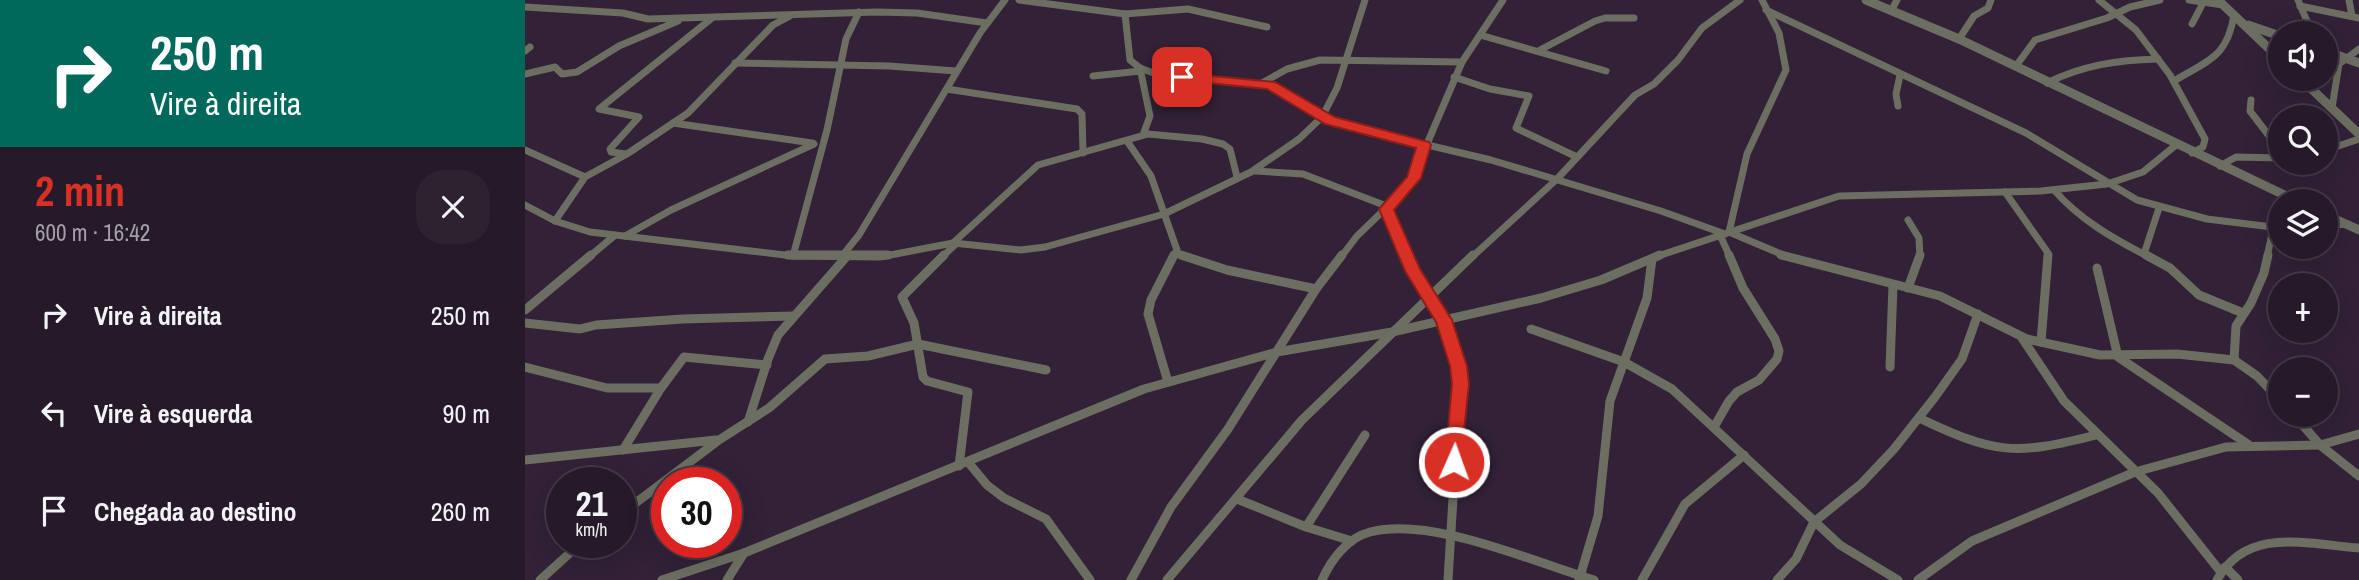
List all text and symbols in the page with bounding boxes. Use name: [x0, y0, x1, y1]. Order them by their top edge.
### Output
text: 250 m: [150, 19, 264, 85]
map controls: [2268, 21, 2338, 427]
button: sound: [2268, 21, 2338, 91]
icon: right: [35, 28, 126, 119]
pin: [1152, 47, 1212, 107]
icon: arrive: [1163, 58, 1201, 96]
text: Vire à direita: [150, 82, 301, 125]
button: search: [2268, 105, 2338, 175]
text: 2 min: [35, 163, 125, 219]
button: close: [416, 170, 490, 244]
button: layers: [2268, 189, 2338, 259]
text: 600 m · 16:42: [35, 217, 150, 248]
button: +: [2268, 273, 2338, 343]
icon: right: [35, 296, 73, 334]
text: Vire à direita: [94, 298, 222, 333]
text: 250 m: [431, 298, 490, 333]
button: −: [2268, 357, 2338, 427]
icon: left: [35, 394, 73, 432]
text: Vire à esquerda: [94, 396, 252, 431]
text: 90 m: [443, 396, 490, 431]
position arrow: [1417, 425, 1491, 499]
speed limit sign: 30: [651, 467, 742, 558]
text: 21: [576, 480, 607, 527]
icon: arrive: [35, 492, 73, 530]
text: Chegada ao destino: [94, 494, 297, 529]
text: 260 m: [431, 494, 490, 529]
text: km/h: [576, 517, 608, 542]

